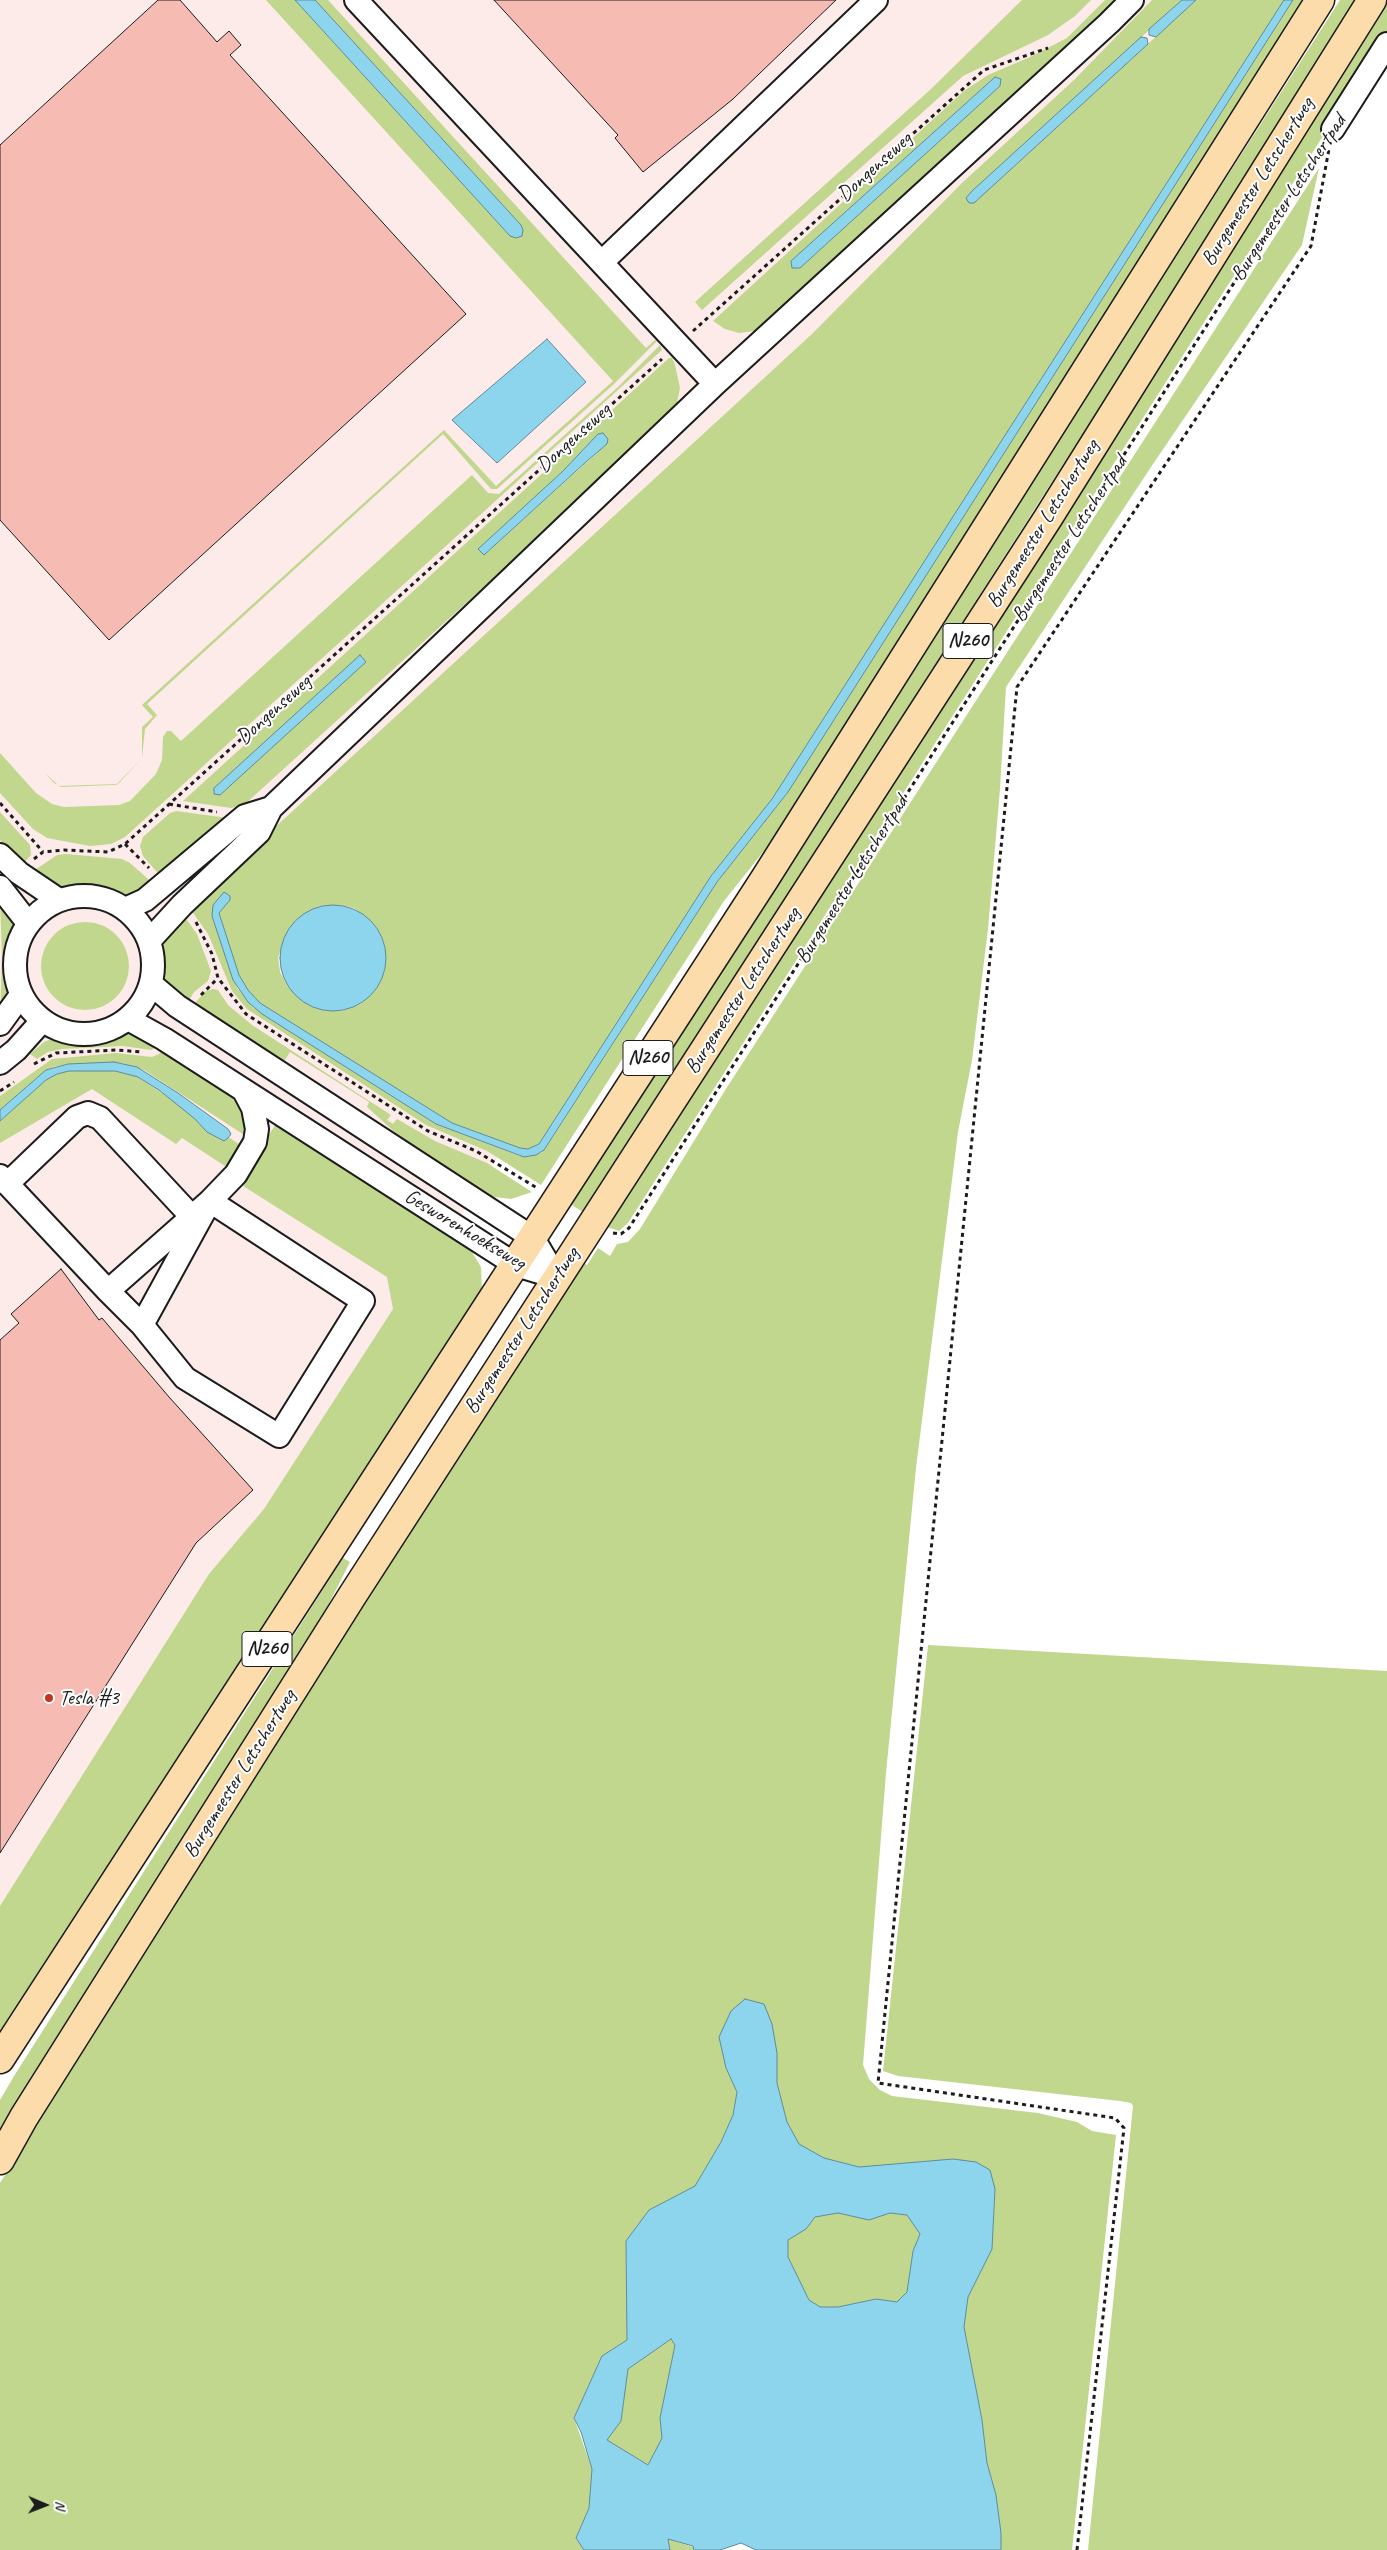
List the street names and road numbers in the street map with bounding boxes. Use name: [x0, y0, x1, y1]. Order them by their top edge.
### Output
street label: Burgemeester Letschertweg: [1196, 93, 1320, 271]
street label: Burgemeester Letschertpad: [1226, 110, 1352, 286]
street label: Dongenseweg: [832, 127, 918, 207]
street label: Dongenseweg: [531, 398, 617, 478]
street label: Burgemeester Letschertweg: [981, 435, 1105, 613]
street label: Burgemeester Letschertpad: [1007, 451, 1133, 627]
road number: N260: [943, 624, 993, 658]
street label: Dongenseweg: [231, 670, 317, 750]
street label: Burgemeester Letschertpad: [790, 791, 914, 969]
street label: Burgemeester Letschertweg: [680, 903, 806, 1079]
road number: N260: [623, 1040, 673, 1076]
street label: Gesworenhoekseweg: [400, 1184, 530, 1276]
street label: Burgemeester Letschertweg: [459, 1243, 585, 1419]
road number: N260: [242, 1632, 292, 1666]
street label: Burgemeester Letschertweg: [178, 1685, 302, 1863]

